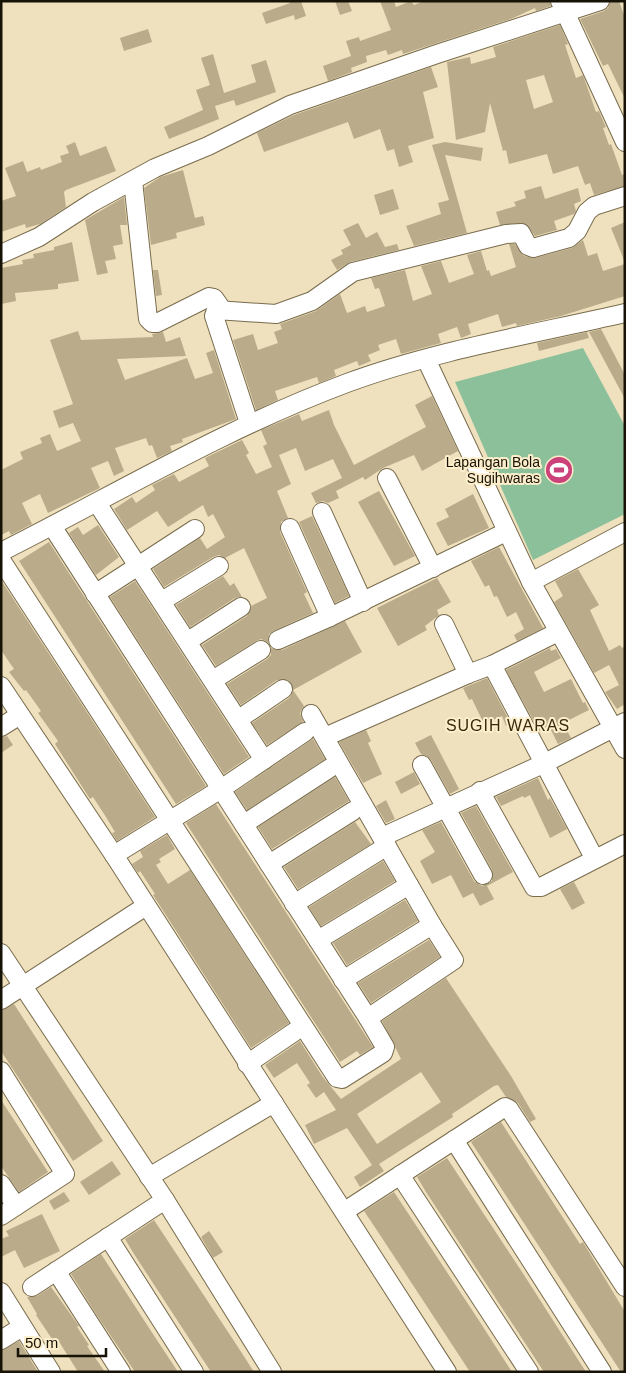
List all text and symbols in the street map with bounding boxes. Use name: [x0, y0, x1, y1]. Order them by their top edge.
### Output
place label: Lapangan Bola Sugihwaras: [446, 454, 540, 486]
sports icon: Lapangan Bola Sugihwaras: [544, 455, 574, 485]
district label: SUGIH WARAS: [446, 717, 570, 734]
scale bar: [18, 1326, 105, 1358]
text: 50 m: [25, 1334, 58, 1351]

